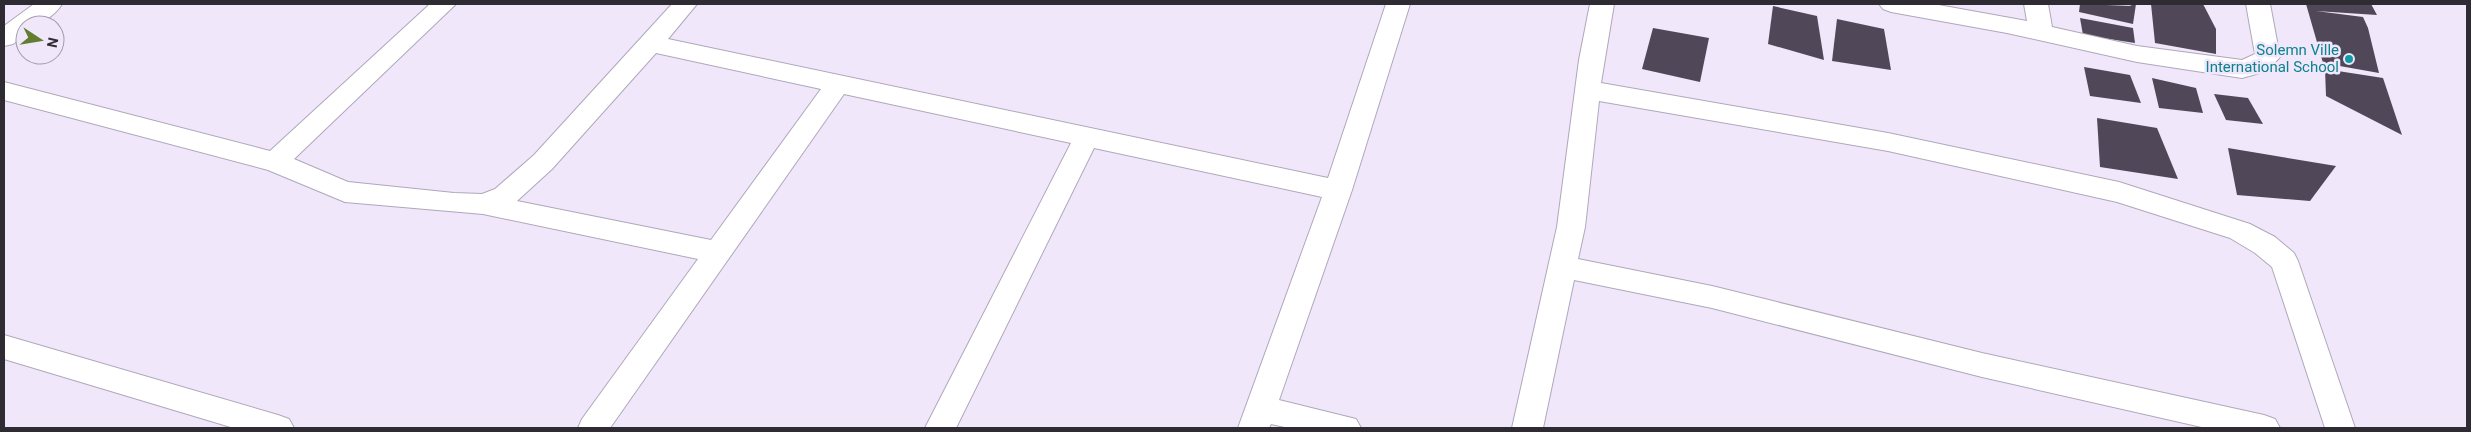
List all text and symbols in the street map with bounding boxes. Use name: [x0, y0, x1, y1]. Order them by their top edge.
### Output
north arrow: [15, 15, 65, 65]
text: N: [44, 36, 62, 49]
place label: Solemn Ville International School: [2206, 41, 2339, 76]
marker: Solemn Ville International School: [2343, 53, 2355, 65]

